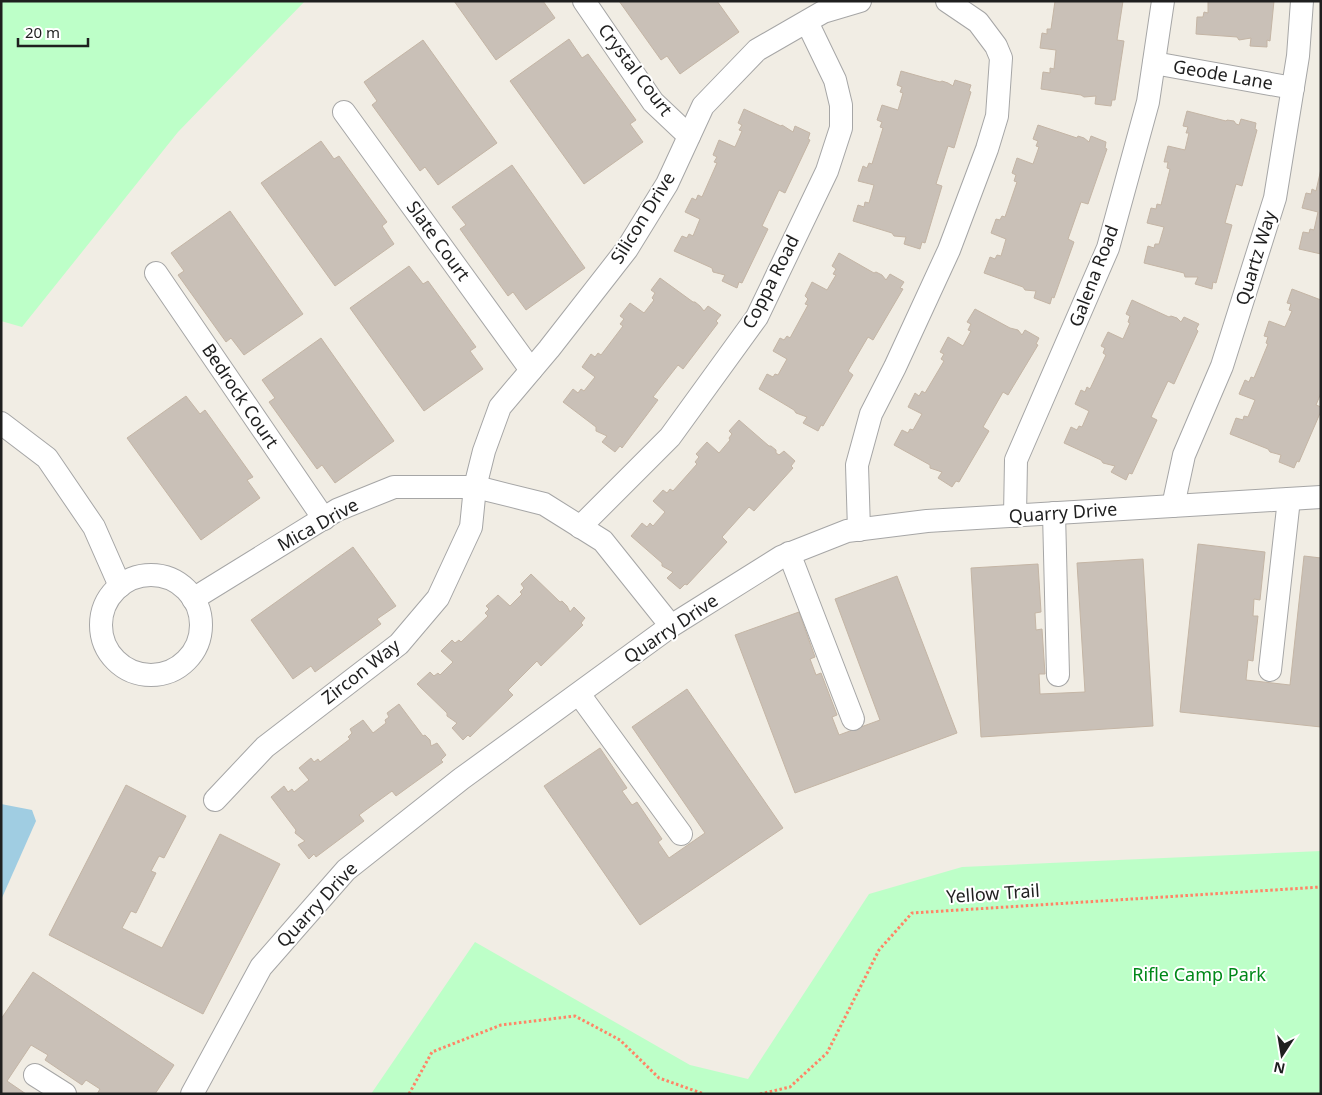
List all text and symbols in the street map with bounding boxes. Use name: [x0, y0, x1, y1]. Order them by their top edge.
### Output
scale bar: [18, 15, 88, 47]
street label: Crystal Court: [593, 18, 679, 121]
text: 20 m: [25, 22, 60, 42]
street label: Geode Lane: [1171, 53, 1275, 95]
street label: Silicon Drive: [605, 167, 680, 268]
street label: Slate Court: [402, 196, 476, 286]
street label: Quartz Way: [1229, 207, 1281, 308]
street label: Galena Road: [1063, 221, 1123, 330]
street label: Coppa Road: [736, 230, 804, 333]
street label: Bedrock Court: [197, 339, 285, 453]
street label: Mica Drive: [273, 492, 362, 556]
street label: Quarry Drive: [1008, 496, 1118, 528]
street label: Quarry Drive: [619, 588, 722, 668]
street label: Zircon Way: [316, 633, 405, 709]
street label: Quarry Drive: [270, 856, 362, 952]
street label: Yellow Trail: [945, 878, 1040, 908]
park label: Rifle Camp Park: [1132, 962, 1266, 986]
north arrow: [1257, 1030, 1307, 1080]
text: N: [1272, 1058, 1287, 1079]

